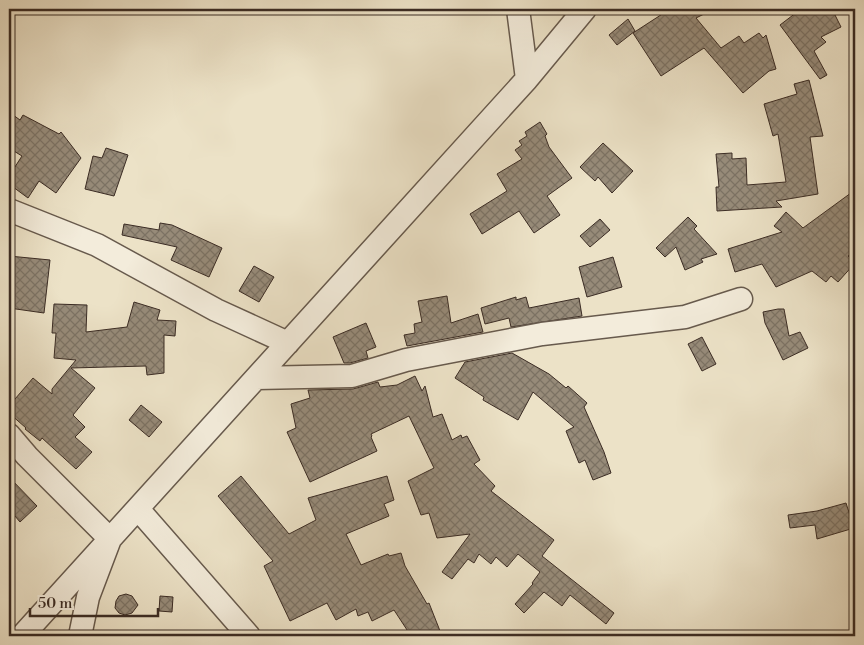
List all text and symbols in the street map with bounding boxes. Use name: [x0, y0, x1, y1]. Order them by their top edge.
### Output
scale bar: [30, 585, 158, 617]
text: 50 m: [38, 594, 72, 613]

